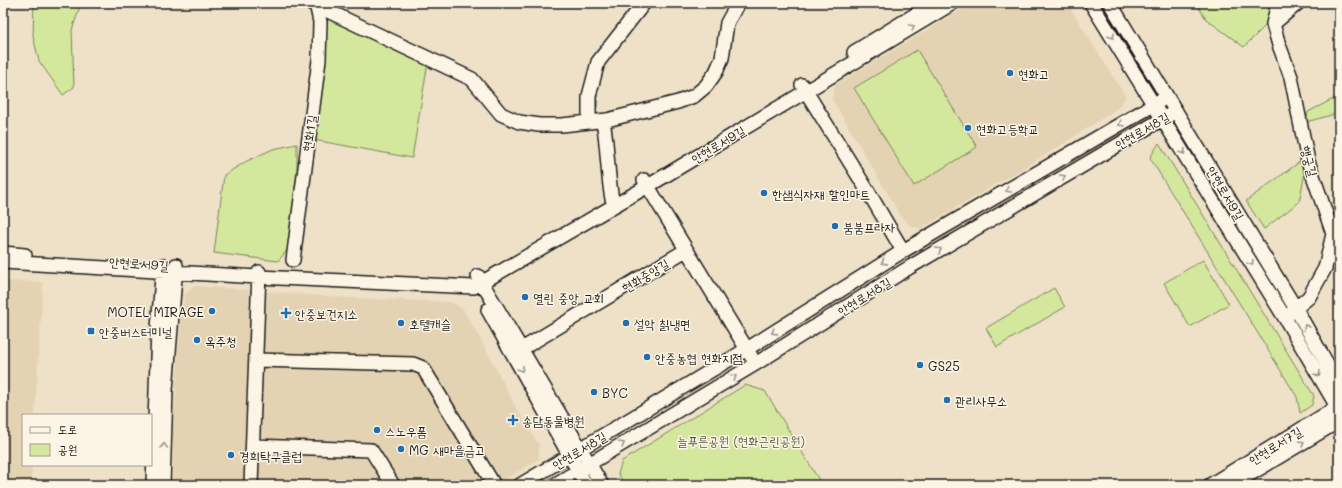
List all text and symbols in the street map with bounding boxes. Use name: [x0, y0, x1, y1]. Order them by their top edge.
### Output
one-way arrow: [908, 25, 915, 32]
one-way arrow: [1107, 32, 1115, 39]
place label: 현화고: [1018, 65, 1049, 82]
marker: 현화고: [1005, 68, 1015, 78]
street label: 안현로서8길: [1112, 108, 1172, 152]
street label: 현화1길: [298, 113, 320, 153]
place label: 현화고등학교: [976, 120, 1039, 137]
one-way arrow: [1118, 120, 1125, 127]
street label: 안현로서9길: [688, 121, 748, 167]
marker: 현화고등학교: [963, 123, 973, 133]
street label: 행궁길: [1298, 144, 1322, 178]
one-way arrow: [1178, 148, 1186, 155]
street label: 안현로서9길: [1203, 163, 1249, 223]
one-way arrow: [1059, 174, 1066, 181]
place label: 한샘식자재 할인마트: [772, 185, 870, 202]
one-way arrow: [1005, 185, 1012, 192]
marker: 한샘식자재 할인마트: [759, 188, 769, 198]
place label: 붐붐프라자: [843, 218, 895, 235]
marker: 붐붐프라자: [830, 221, 840, 231]
one-way arrow: [935, 247, 942, 254]
street label: 안현로서9길: [108, 252, 170, 274]
street label: 현화중앙길: [618, 254, 672, 296]
one-way arrow: [881, 258, 888, 265]
one-way arrow: [1246, 259, 1254, 266]
street label: 안현로서8길: [834, 273, 894, 319]
place label: 열린 중앙 교회: [533, 289, 604, 306]
marker: 열린 중앙 교회: [520, 292, 530, 302]
place label: MOTEL MIRAGE: [107, 303, 204, 320]
place label: 안중보건지소: [295, 305, 358, 322]
marker: MOTEL MIRAGE: [207, 306, 217, 316]
marker: 안중보건지소: [280, 307, 292, 319]
place label: 호텔캐슬: [409, 315, 451, 332]
place label: 설악 칡냉면: [634, 315, 690, 332]
marker: 호텔캐슬: [396, 318, 406, 328]
marker: 설악 칡냉면: [621, 318, 631, 328]
place label: 안중버스터미널: [99, 323, 173, 340]
one-way arrow: [1303, 324, 1310, 331]
marker: 안중버스터미널: [86, 326, 96, 336]
one-way arrow: [771, 327, 778, 334]
place label: 옥주청: [205, 332, 236, 349]
marker: 옥주청: [192, 335, 202, 345]
place label: 안중농협 현화지점: [655, 349, 743, 366]
marker: 안중농협 현화지점: [642, 352, 652, 362]
place label: GS25: [928, 357, 960, 374]
marker: GS25: [915, 360, 925, 370]
one-way arrow: [517, 365, 524, 372]
one-way arrow: [1314, 370, 1321, 377]
one-way arrow: [730, 375, 737, 382]
place label: BYC: [602, 384, 628, 401]
marker: BYC: [589, 387, 599, 397]
place label: 관리사무소: [955, 392, 1007, 409]
marker: 관리사무소: [942, 395, 952, 405]
place label: 송담동물병원: [522, 412, 585, 429]
legend: [22, 414, 152, 466]
marker: 송담동물병원: [507, 414, 519, 426]
text: 도로: [58, 421, 77, 437]
place label: 스노우폼: [385, 422, 427, 439]
street label: 안현로서7길: [1245, 422, 1305, 468]
marker: 스노우폼: [372, 425, 382, 435]
street label: 안현로서8길: [549, 427, 609, 473]
park label: 늘푸른공원 (현화근린공원): [677, 432, 805, 449]
text: 공원: [58, 441, 77, 457]
place label: MG 새마을금고: [409, 441, 485, 458]
one-way arrow: [1298, 441, 1305, 448]
one-way arrow: [618, 442, 625, 449]
one-way arrow: [160, 443, 169, 449]
marker: MG 새마을금고: [396, 444, 406, 454]
place label: 경희탁구클럽: [239, 447, 302, 464]
marker: 경희탁구클럽: [226, 450, 236, 460]

